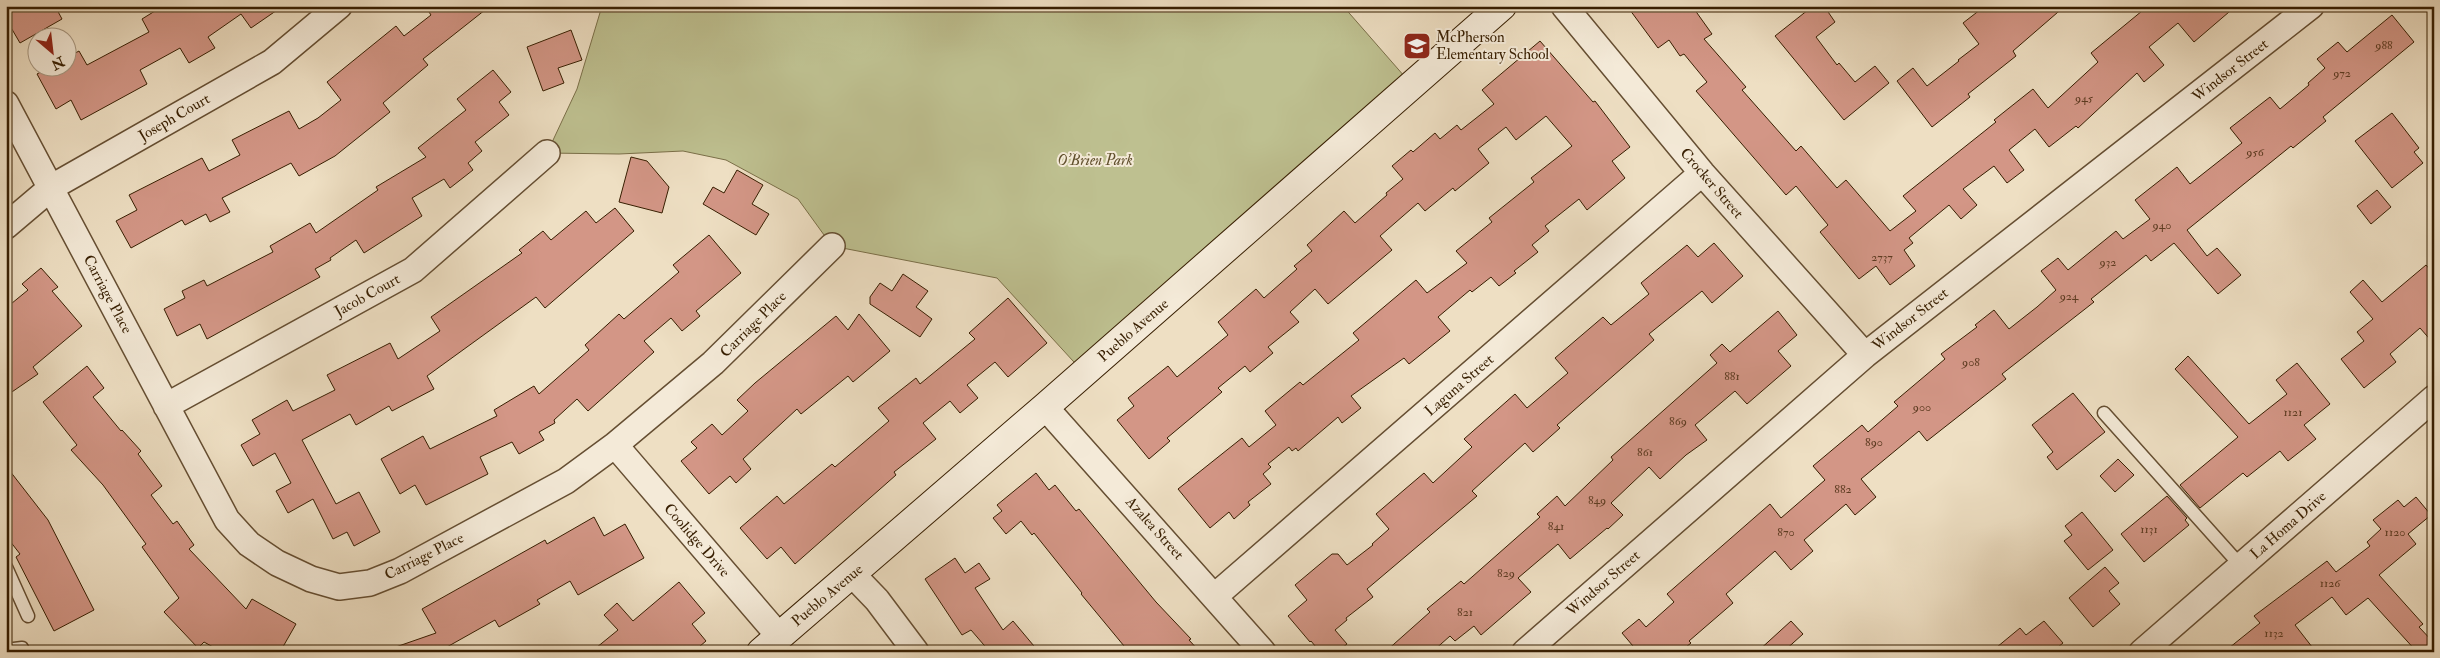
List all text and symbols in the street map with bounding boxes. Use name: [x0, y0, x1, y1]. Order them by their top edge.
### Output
north arrow: [28, 28, 78, 78]
place label: McPherson Elementary School: [1436, 28, 1549, 64]
school or university icon: McPherson Elementary School: [1402, 31, 1432, 61]
street label: Windsor Street: [2188, 35, 2272, 107]
house number: 988: [2374, 38, 2393, 53]
text: N: [48, 52, 68, 74]
house number: 972: [2332, 66, 2351, 81]
street label: Joseph Court: [134, 89, 214, 147]
house number: 945: [2074, 91, 2094, 106]
street label: Crocker Street: [1676, 144, 1748, 223]
house number: 956: [2245, 145, 2265, 160]
park label: O'Brien Park: [1057, 151, 1133, 170]
house number: 940: [2152, 218, 2171, 233]
house number: 2737: [1871, 250, 1893, 265]
street label: Carriage Place: [79, 252, 136, 337]
house number: 932: [2099, 255, 2116, 270]
street label: Jacob Court: [330, 270, 404, 323]
street label: Windsor Street: [1868, 284, 1952, 356]
street label: Carriage Place: [716, 287, 791, 362]
house number: 924: [2059, 289, 2079, 304]
street label: Pueblo Avenue: [1094, 294, 1173, 366]
street label: Laguna Street: [1421, 350, 1498, 421]
house number: 908: [1961, 355, 1980, 370]
house number: 881: [1724, 369, 1740, 384]
house number: 900: [1912, 400, 1931, 415]
house number: 1121: [2284, 405, 2302, 420]
house number: 869: [1669, 414, 1687, 429]
house number: 890: [1865, 435, 1883, 450]
house number: 861: [1637, 445, 1653, 460]
house number: 882: [1834, 482, 1852, 497]
street label: La Homa Drive: [2246, 487, 2330, 564]
street label: Azalea Street: [1121, 492, 1188, 564]
house number: 849: [1588, 493, 1606, 508]
street label: Coolidge Drive: [659, 500, 734, 581]
house number: 841: [1548, 519, 1564, 534]
house number: 1131: [2140, 522, 2158, 537]
house number: 870: [1777, 525, 1795, 540]
house number: 1120: [2385, 525, 2405, 540]
street label: Carriage Place: [381, 528, 467, 585]
street label: Windsor Street: [1562, 546, 1644, 621]
street label: Pueblo Avenue: [788, 560, 867, 631]
house number: 829: [1497, 566, 1515, 581]
house number: 1126: [2320, 576, 2341, 591]
house number: 821: [1457, 605, 1473, 620]
house number: 1132: [2264, 626, 2284, 641]

